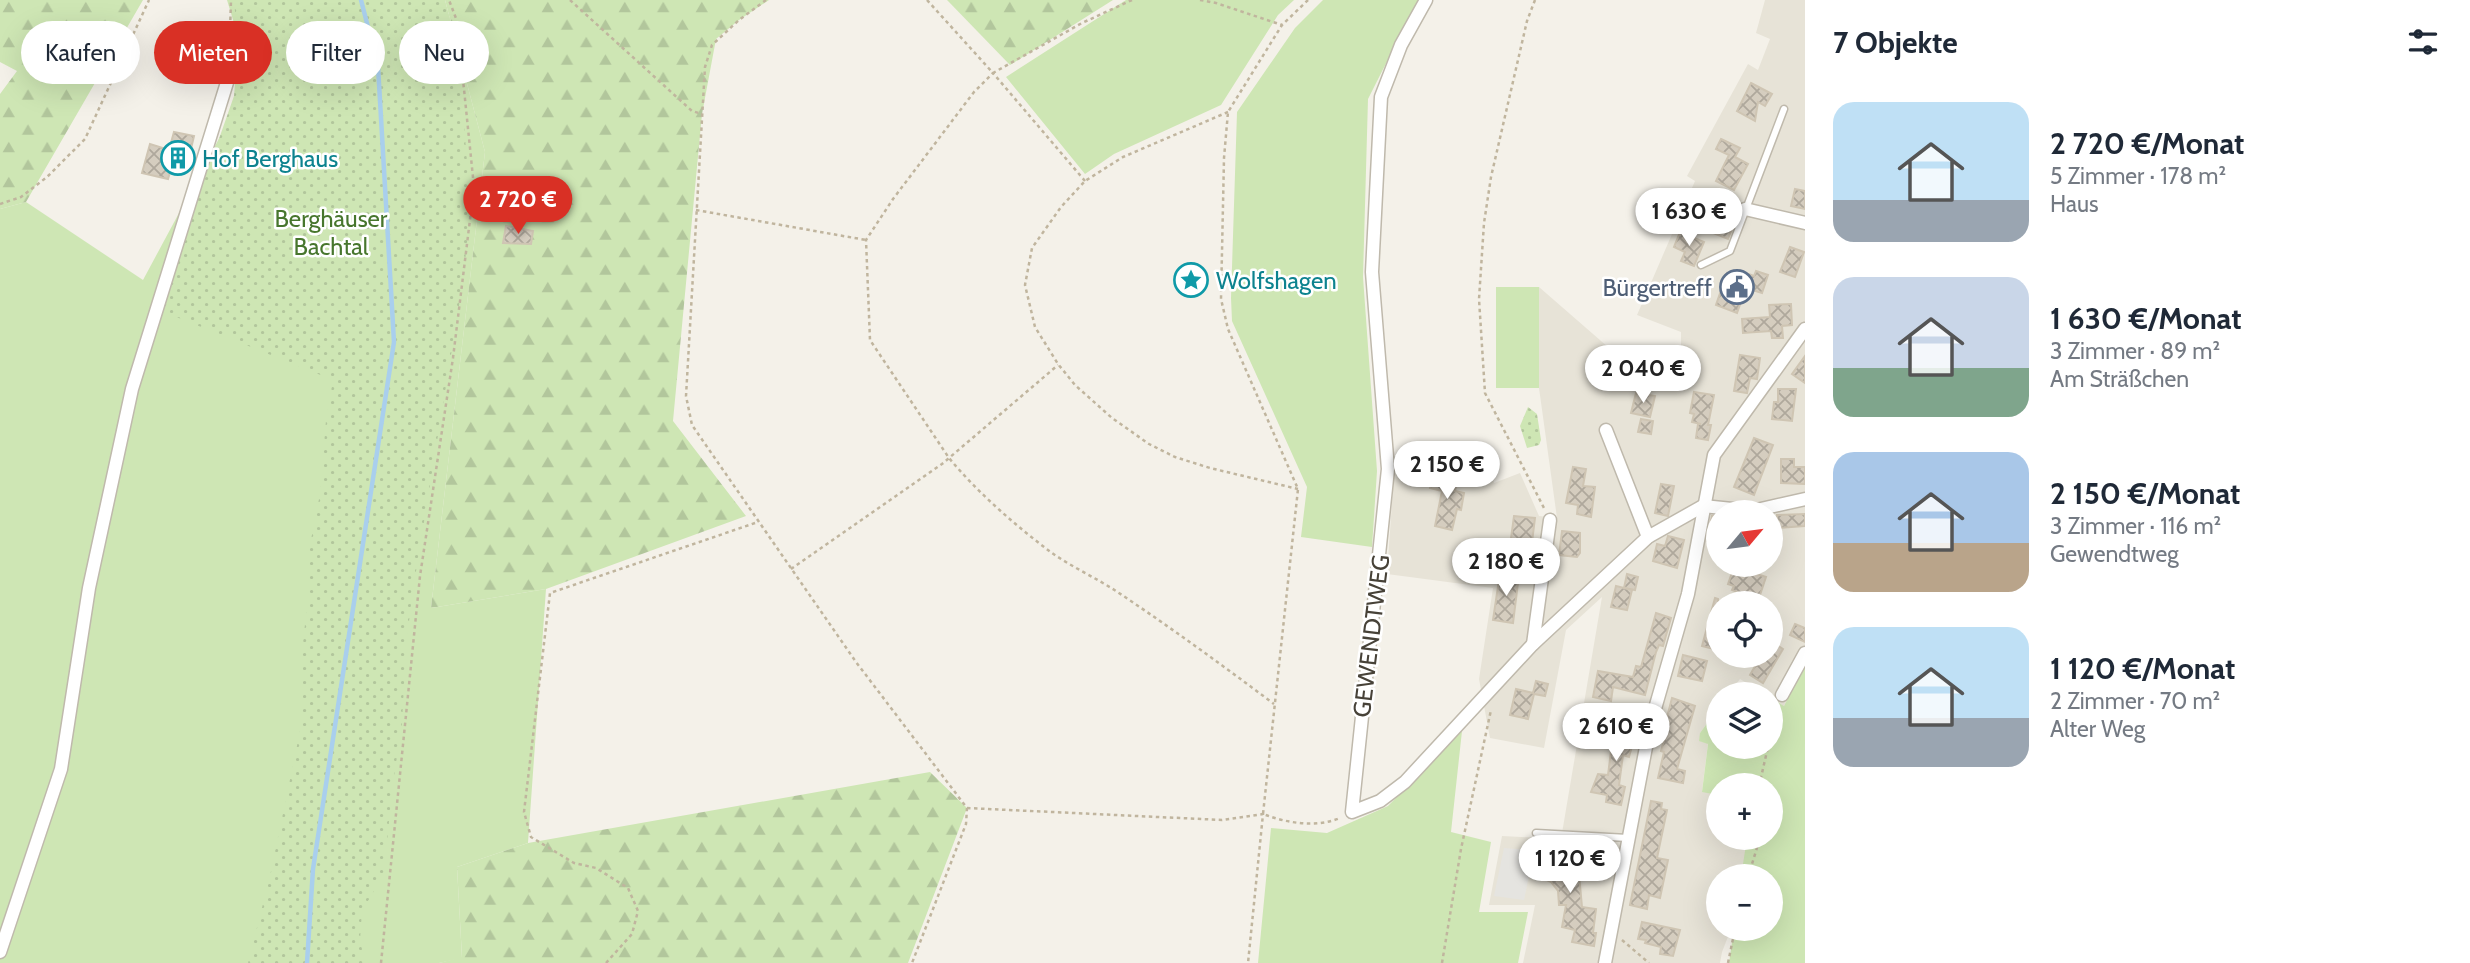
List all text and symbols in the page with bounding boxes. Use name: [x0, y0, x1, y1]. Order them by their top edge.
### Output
chip: Kaufen: [21, 21, 140, 84]
chip: Mieten: [154, 21, 272, 84]
chip: Filter: [286, 21, 385, 84]
chip: Neu: [399, 21, 489, 84]
icon: filters: [2404, 23, 2442, 61]
text: 7 Objekte: [1833, 24, 1958, 61]
text: 2 720 €/Monat: [2050, 125, 2244, 162]
icon: home: [1889, 130, 1973, 214]
building icon: Hof Berghaus: [159, 139, 197, 177]
place label: Hof Berghaus: [202, 144, 338, 173]
text: 5 Zimmer · 178 m²: [2050, 162, 2226, 190]
pin: 2 720 €: [453, 176, 583, 236]
text: 2 720 €: [479, 185, 557, 213]
pin: 1 630 €: [1624, 188, 1754, 248]
text: Haus: [2050, 190, 2099, 218]
text: 1 630 €: [1651, 197, 1727, 225]
park label: Berghäuser Bachtal: [275, 204, 388, 261]
place icon: Wolfshagen: [1172, 261, 1210, 299]
place label: Wolfshagen: [1216, 266, 1337, 295]
public building icon: Bürgertreff: [1718, 268, 1756, 306]
place label: Bürgertreff: [1602, 273, 1712, 302]
text: 1 630 €/Monat: [2050, 300, 2241, 337]
icon: home: [1889, 305, 1973, 389]
text: 3 Zimmer · 89 m²: [2050, 337, 2220, 365]
pin: 2 040 €: [1578, 346, 1708, 405]
text: 2 040 €: [1601, 354, 1685, 382]
text: Am Sträßchen: [2050, 365, 2189, 393]
pin: 2 150 €: [1382, 442, 1512, 501]
text: 2 150 €: [1410, 450, 1484, 478]
text: 2 150 €/Monat: [2050, 475, 2240, 512]
icon: home: [1889, 480, 1973, 564]
north arrow: [1706, 500, 1783, 578]
map controls: [1706, 500, 1783, 941]
text: 3 Zimmer · 116 m²: [2050, 512, 2221, 540]
pin: 2 180 €: [1441, 538, 1571, 598]
text: Gewendtweg: [2050, 540, 2179, 568]
text: 2 180 €: [1468, 547, 1544, 575]
street label: GEWENDTWEG: [1347, 553, 1395, 719]
button: locate: [1706, 591, 1783, 668]
text: 1 120 €/Monat: [2050, 650, 2235, 687]
icon: home: [1889, 655, 1973, 739]
button: layers: [1706, 682, 1783, 759]
text: 2 Zimmer · 70 m²: [2050, 687, 2220, 715]
pin: 2 610 €: [1551, 704, 1681, 763]
text: 2 610 €: [1579, 712, 1653, 740]
text: Alter Weg: [2050, 715, 2145, 743]
button: +: [1706, 773, 1783, 850]
pin: 1 120 €: [1505, 836, 1635, 895]
text: 1 120 €: [1535, 844, 1605, 872]
button: −: [1706, 864, 1783, 941]

